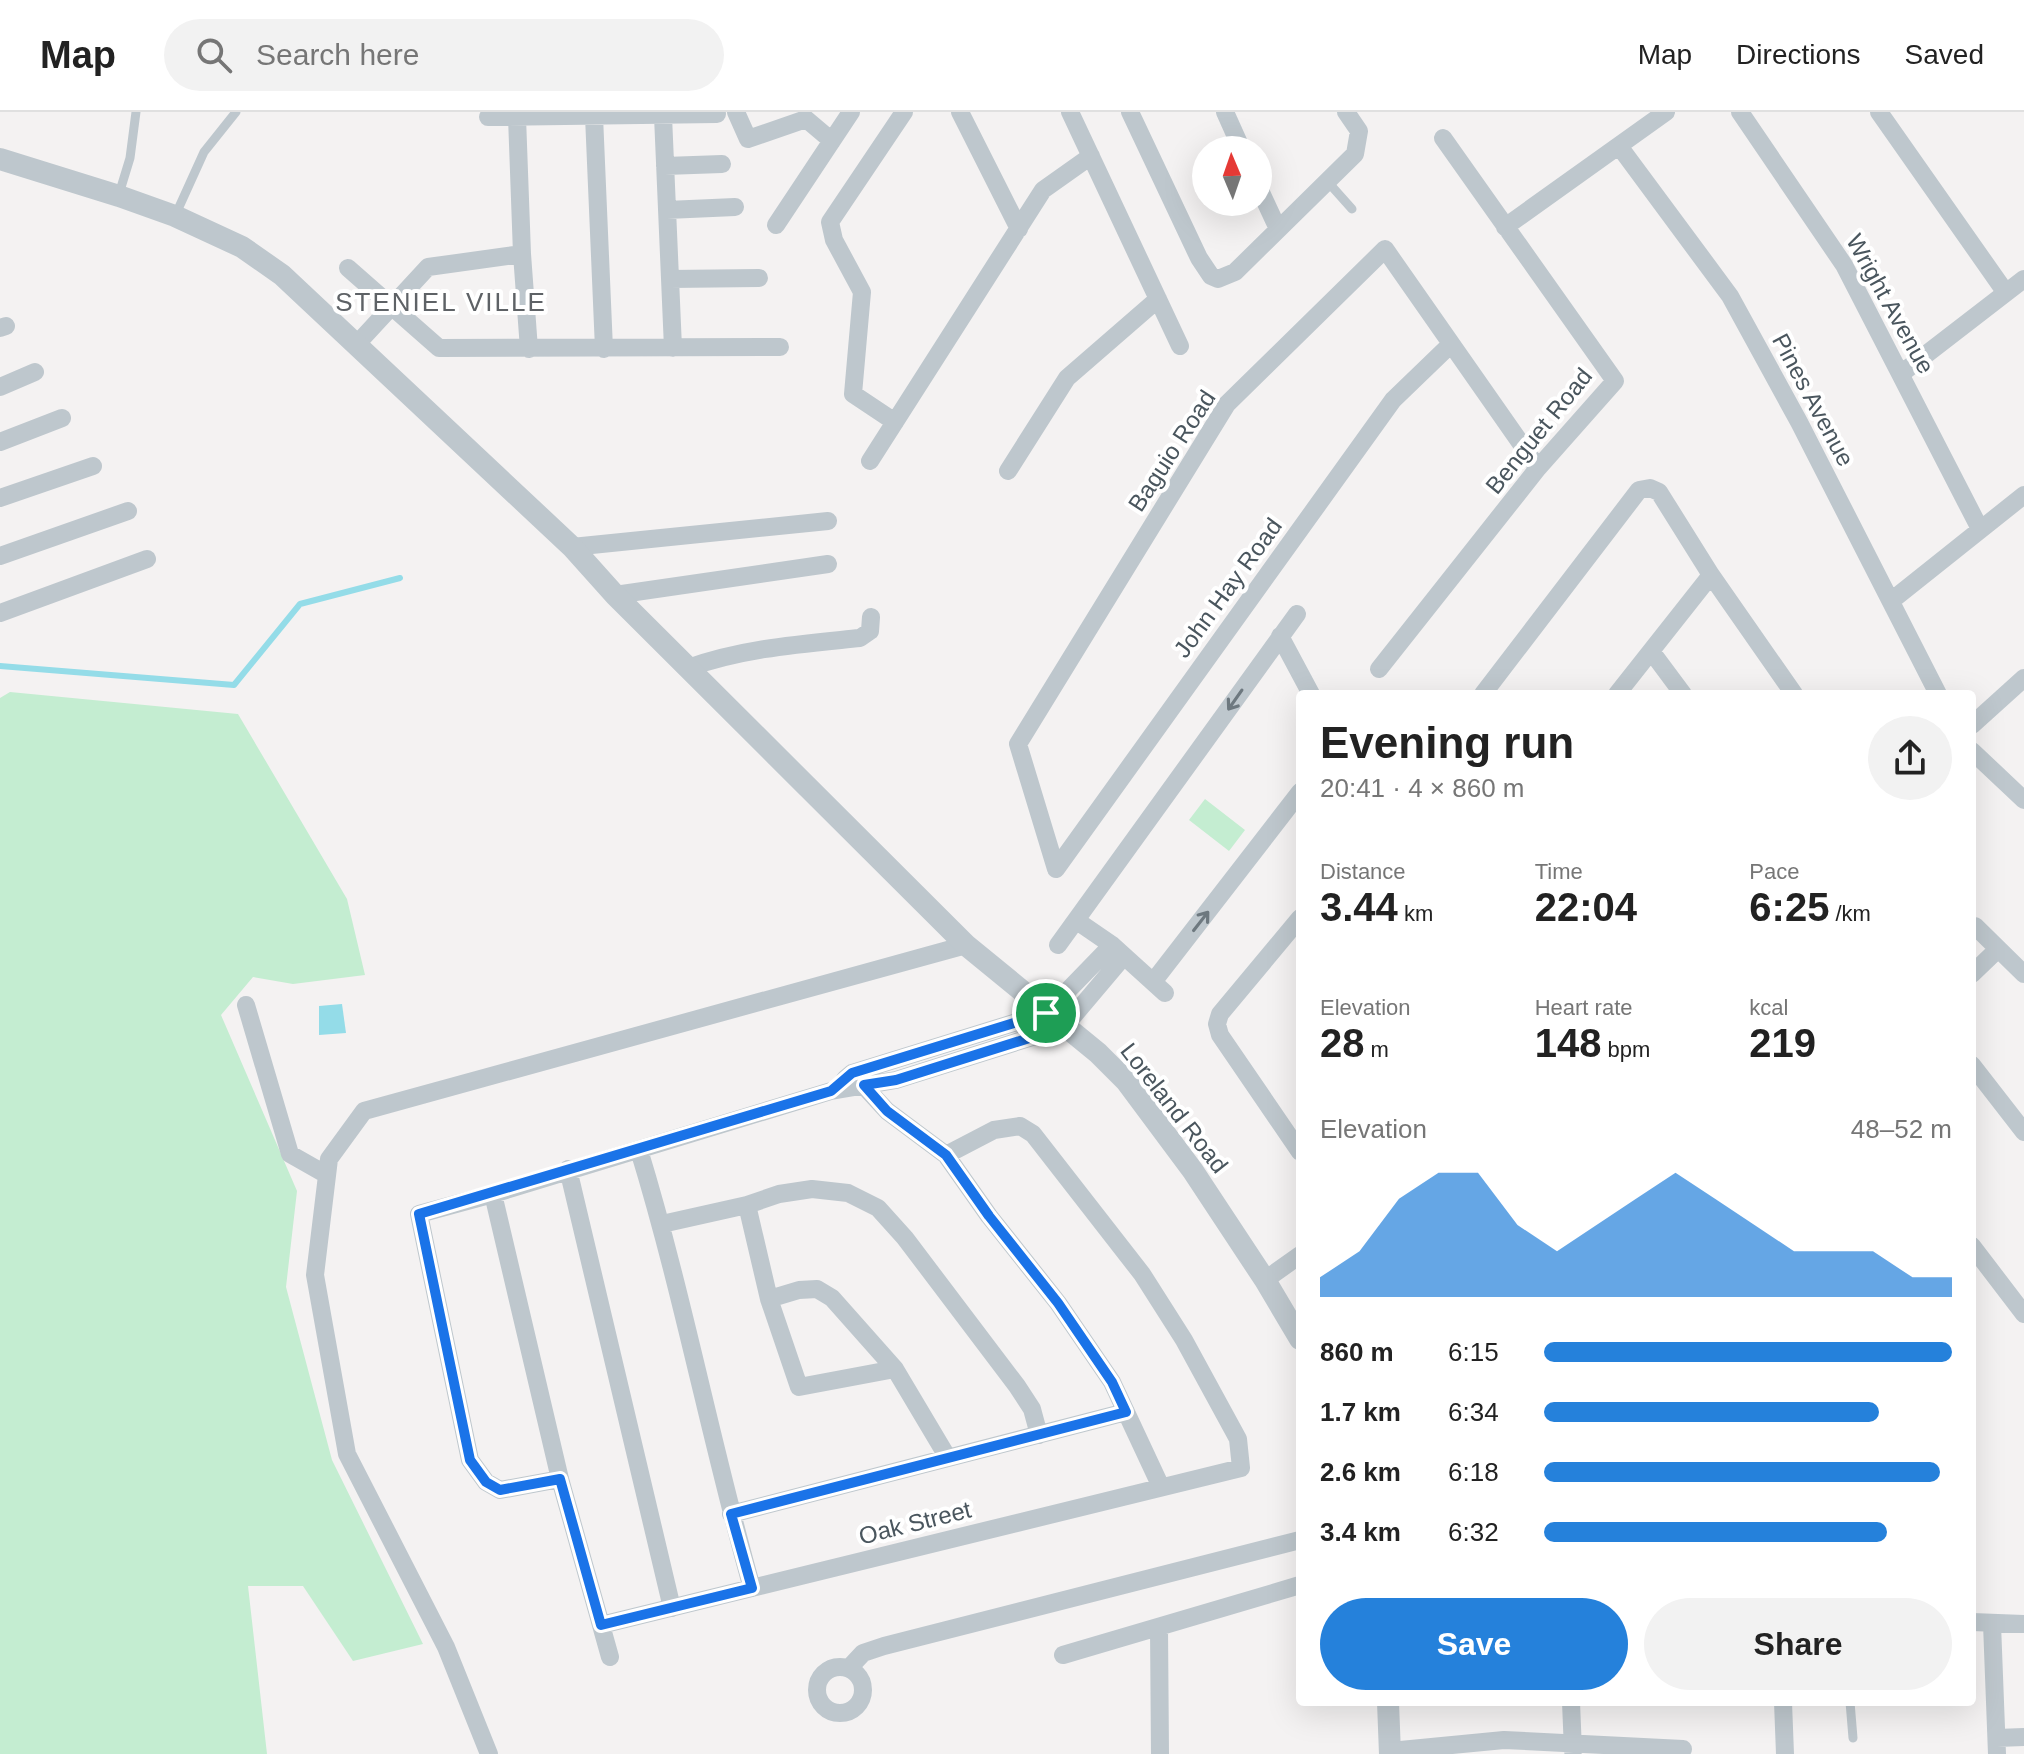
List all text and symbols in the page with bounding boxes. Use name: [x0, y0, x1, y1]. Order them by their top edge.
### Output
search box: [164, 19, 724, 91]
icon: search: [192, 33, 236, 77]
text: Map: [40, 34, 116, 76]
text: Search here: [256, 38, 419, 71]
text: Map: [1638, 39, 1692, 70]
text: Directions: [1736, 39, 1861, 70]
text: Saved: [1905, 39, 1984, 70]
north arrow: [1192, 136, 1272, 216]
map controls: [1192, 136, 1272, 216]
street label: Wright Avenue: [1841, 229, 1940, 378]
district label: STENIEL VILLE: [335, 287, 547, 317]
street label: Pines Avenue: [1767, 329, 1860, 471]
street label: Benguet Road: [1480, 363, 1597, 499]
street label: Baguio Road: [1122, 385, 1221, 516]
street label: John Hay Road: [1168, 513, 1287, 663]
one-way arrow: [1226, 688, 1243, 710]
button: share: [1868, 716, 1952, 800]
text: Evening run: [1320, 718, 1574, 767]
text: 20:41 · 4 × 860 m: [1320, 773, 1525, 803]
text: Distance: [1320, 859, 1406, 884]
text: Time: [1535, 859, 1583, 884]
text: Pace: [1749, 859, 1799, 884]
text: 3.44: [1320, 885, 1398, 929]
text: 22:04: [1535, 885, 1637, 929]
text: 6:25: [1749, 885, 1829, 929]
text: km: [1398, 901, 1433, 926]
text: /km: [1829, 901, 1871, 926]
one-way arrow: [1192, 911, 1209, 932]
pin: [1012, 979, 1080, 1047]
icon: arrive: [1024, 991, 1068, 1035]
text: Elevation: [1320, 995, 1411, 1020]
text: Heart rate: [1535, 995, 1632, 1020]
text: kcal: [1749, 995, 1788, 1020]
text: 28: [1320, 1021, 1365, 1065]
text: 148: [1535, 1021, 1601, 1065]
text: 219: [1749, 1021, 1816, 1065]
street label: Loreland Road: [1115, 1037, 1234, 1178]
text: m: [1365, 1037, 1389, 1062]
text: bpm: [1601, 1037, 1650, 1062]
text: Elevation: [1320, 1114, 1427, 1144]
text: 48–52 m: [1851, 1114, 1952, 1144]
text: 860 m: [1320, 1337, 1394, 1367]
text: 6:15: [1448, 1337, 1499, 1367]
text: 1.7 km: [1320, 1397, 1401, 1427]
text: 6:34: [1448, 1397, 1499, 1427]
text: 2.6 km: [1320, 1457, 1401, 1487]
text: 6:18: [1448, 1457, 1499, 1487]
street label: Oak Street: [856, 1495, 974, 1549]
text: 3.4 km: [1320, 1517, 1401, 1547]
text: 6:32: [1448, 1517, 1499, 1547]
button: Save: [1320, 1598, 1628, 1690]
button: Share: [1644, 1598, 1952, 1690]

